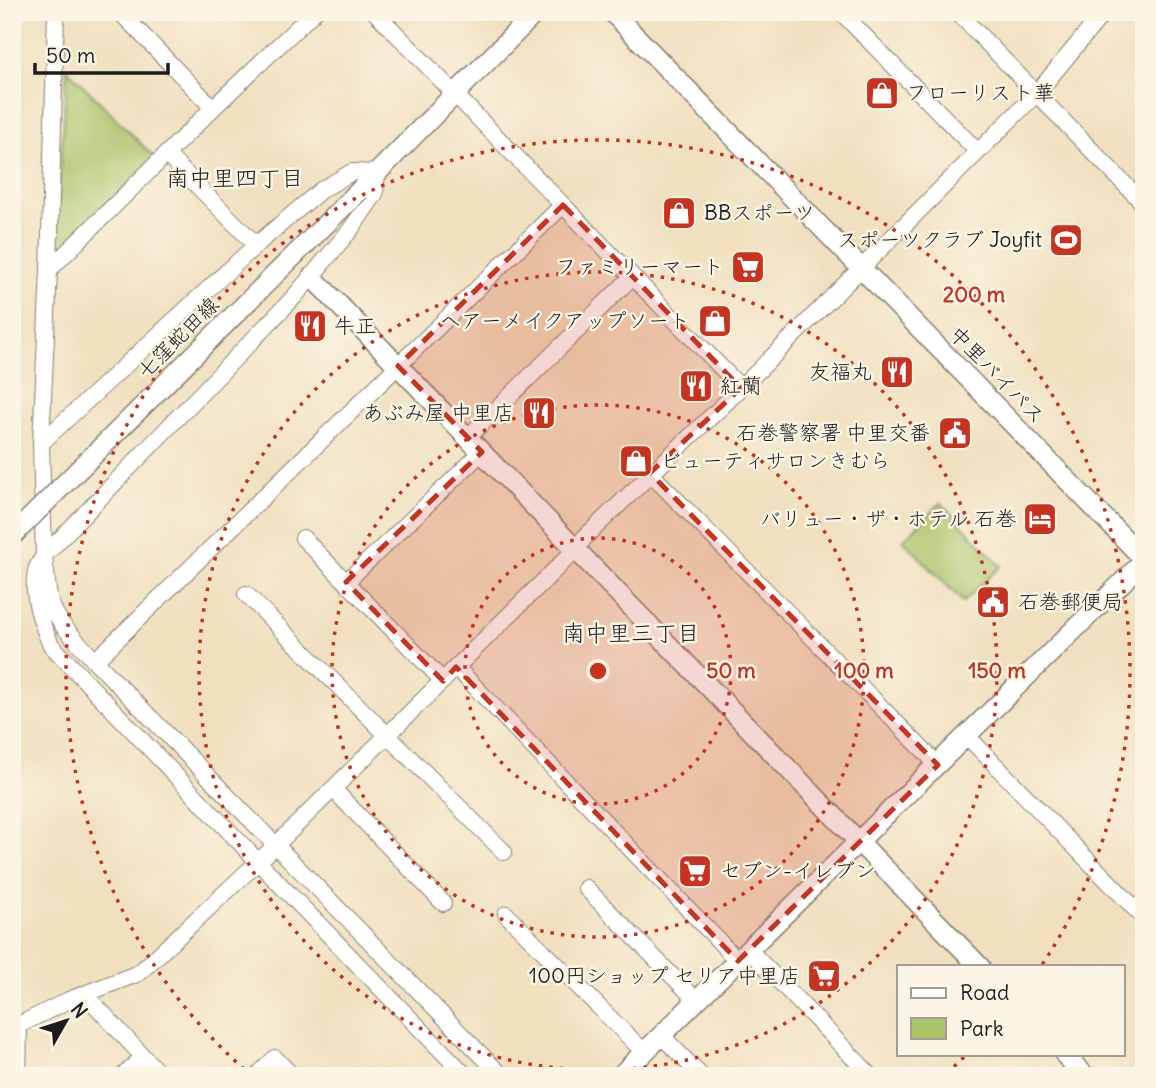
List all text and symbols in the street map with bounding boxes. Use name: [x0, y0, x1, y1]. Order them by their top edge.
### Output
scale bar: [35, 32, 168, 76]
text: 50 m: [46, 42, 95, 69]
shop icon: フローリスト華: [863, 74, 901, 112]
place label: フローリスト華: [906, 79, 1055, 106]
district label: 南中里四丁目: [166, 163, 304, 192]
shop icon: BBスポーツ: [660, 194, 698, 232]
place label: BBスポーツ: [704, 199, 815, 226]
sports icon: スポーツクラブ Joyfit: [1047, 221, 1085, 259]
place label: スポーツクラブ Joyfit: [837, 226, 1042, 253]
supermarket icon: ファミリーマート: [729, 248, 767, 286]
place label: ファミリーマート: [556, 253, 724, 280]
text: 200 m: [943, 281, 1006, 308]
street label: 七窪蛇田線: [131, 291, 224, 384]
shop icon: ヘアーメイクアップソート: [696, 302, 734, 340]
restaurant icon: 牛正: [291, 307, 329, 345]
place label: ヘアーメイクアップソート: [440, 307, 690, 334]
place label: 牛正: [334, 312, 376, 339]
street label: 中里バイパス: [944, 320, 1051, 429]
restaurant icon: 友福丸: [878, 353, 916, 391]
place label: 友福丸: [809, 358, 872, 385]
restaurant icon: 紅蘭: [677, 367, 715, 405]
place label: 紅蘭: [720, 372, 762, 399]
restaurant icon: あぶみ屋 中里店: [520, 394, 558, 432]
place label: あぶみ屋 中里店: [362, 399, 514, 426]
public building icon: 石巻警察署 中里交番: [936, 414, 974, 452]
place label: 石巻警察署 中里交番: [736, 419, 930, 446]
shop icon: ビューティサロンきむら: [617, 442, 655, 480]
place label: ビューティサロンきむら: [660, 447, 891, 474]
hotel icon: バリュー・ザ・ホテル 石巻: [1021, 500, 1059, 538]
place label: バリュー・ザ・ホテル 石巻: [760, 505, 1017, 532]
public building icon: 石巻郵便局: [974, 583, 1012, 621]
place label: 石巻郵便局: [1018, 588, 1123, 615]
district label: 南中里三丁目: [562, 618, 700, 647]
text: 50 m: [706, 657, 756, 684]
text: 100 m: [834, 657, 894, 684]
text: 150 m: [968, 657, 1026, 684]
centre of rings: [586, 659, 610, 683]
supermarket icon: セブン-イレブン: [676, 852, 714, 890]
place label: セブン-イレブン: [720, 857, 876, 884]
supermarket icon: 100円ショップ セリア中里店: [805, 957, 843, 995]
place label: 100円ショップ セリア中里店: [529, 962, 800, 989]
legend: [897, 965, 1124, 1056]
text: Road: [960, 979, 1009, 1006]
north arrow: [32, 986, 102, 1056]
text: N: [66, 998, 93, 1023]
text: Park: [960, 1015, 1003, 1042]

